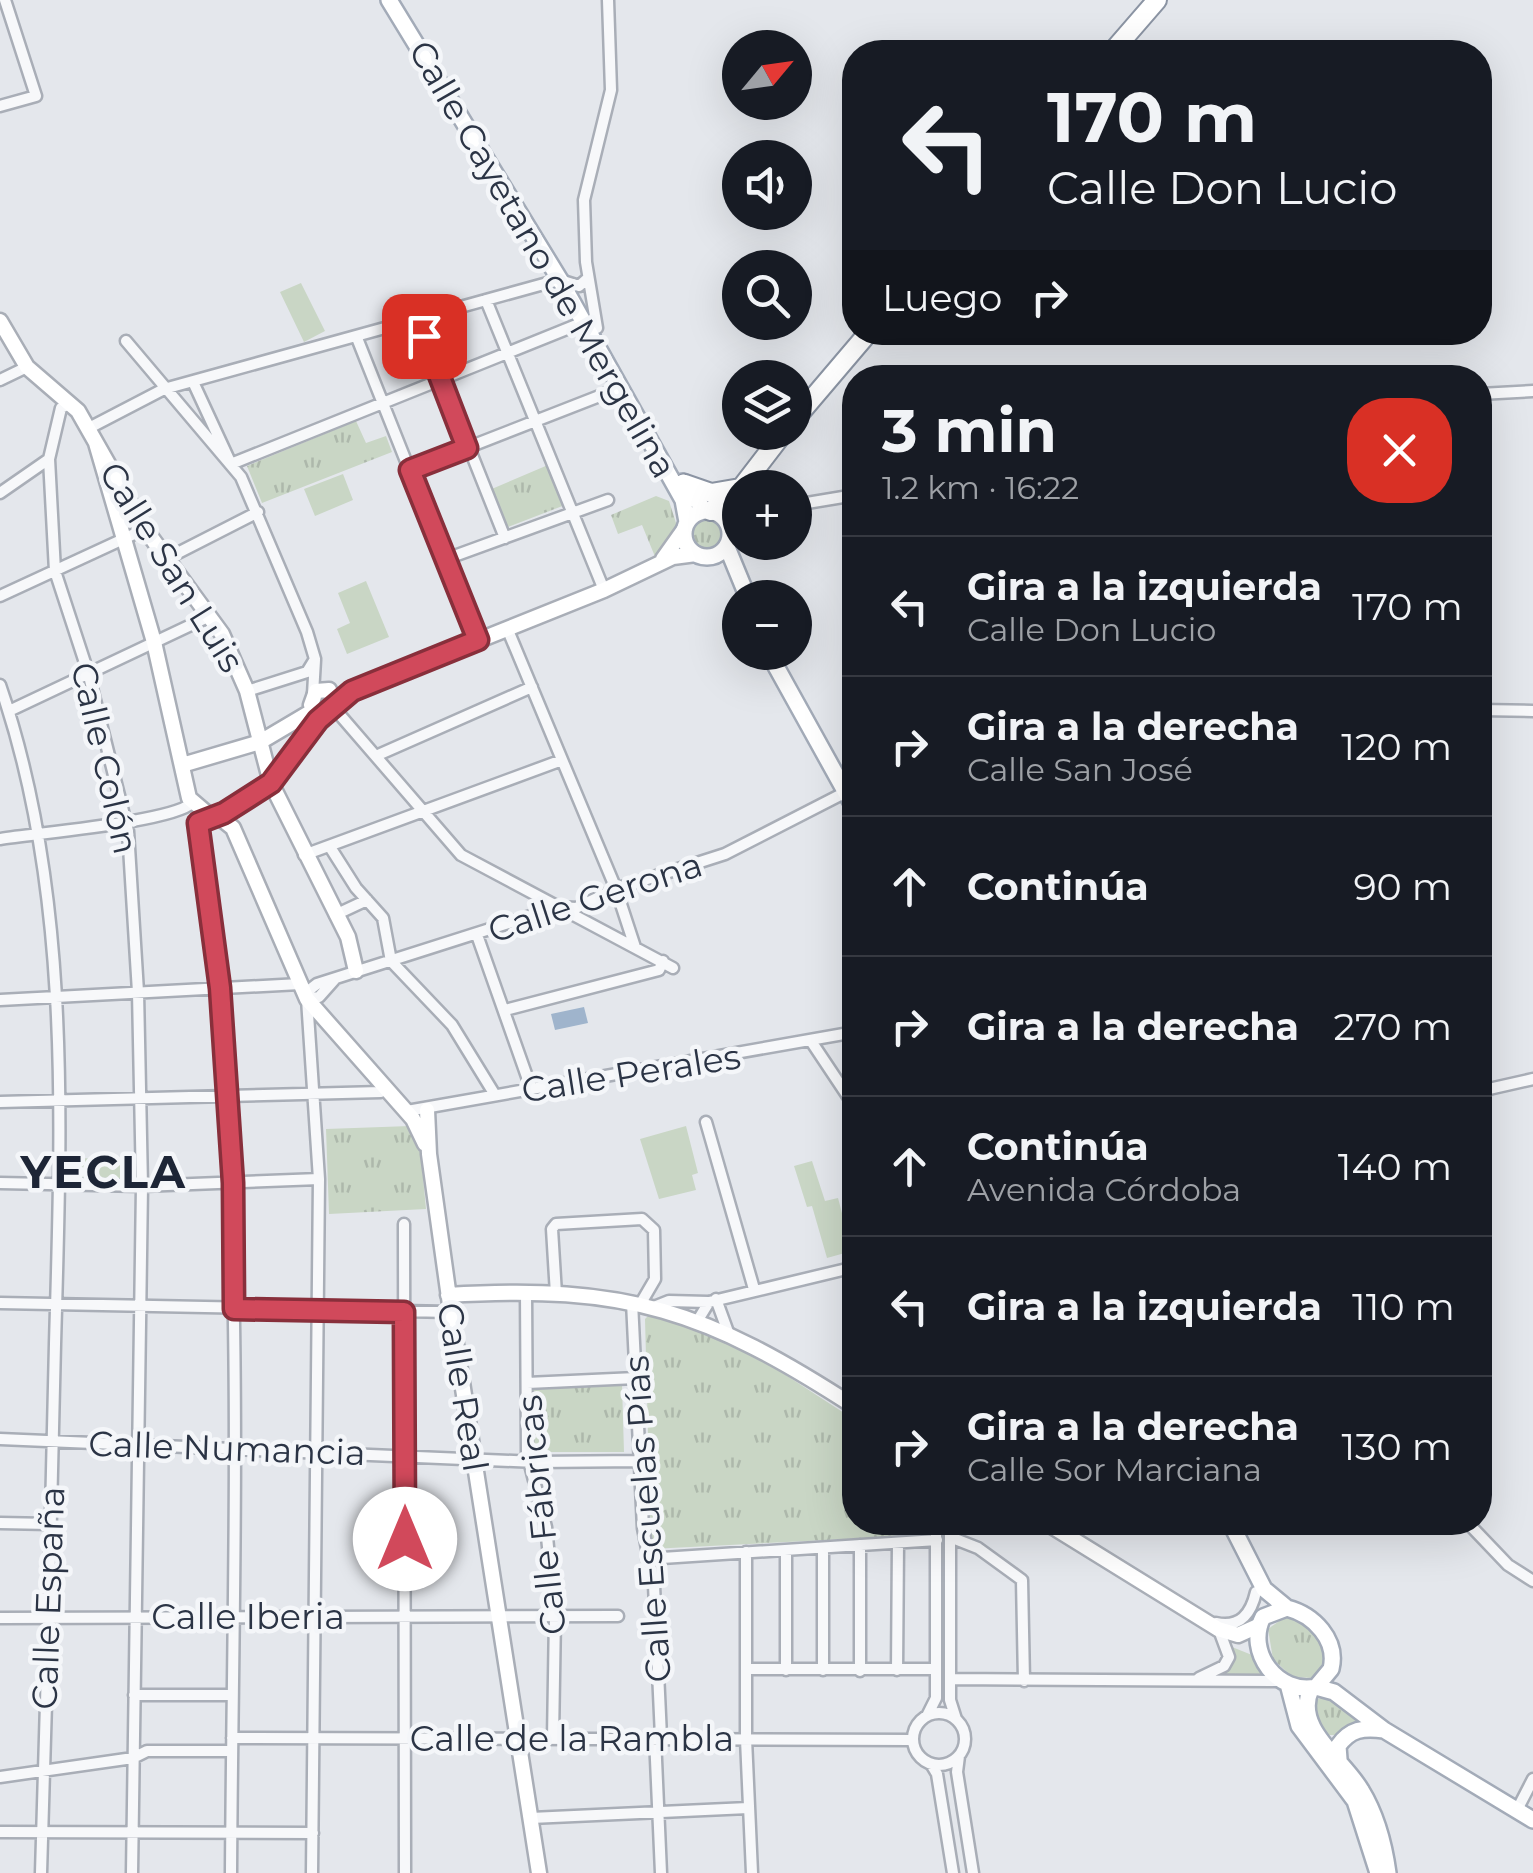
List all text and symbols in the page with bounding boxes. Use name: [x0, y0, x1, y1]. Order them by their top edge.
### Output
north arrow: [722, 30, 812, 120]
map controls: [722, 30, 812, 670]
street label: Calle Cayetano de Mergelina: [400, 33, 686, 485]
text: 170 m: [1047, 74, 1257, 160]
icon: left: [882, 80, 1012, 210]
button: sound: [722, 140, 812, 230]
text: Calle Don Lucio: [1047, 160, 1398, 215]
button: search: [722, 250, 812, 340]
icon: right: [1022, 270, 1077, 325]
text: Luego: [882, 274, 1002, 321]
pin: [382, 294, 467, 379]
icon: arrive: [397, 309, 452, 364]
button: layers: [722, 360, 812, 450]
text: 3 min: [882, 394, 1057, 467]
button: close: [1347, 398, 1452, 503]
street label: Calle San Luis: [90, 454, 254, 680]
text: 1.2 km · 16:22: [882, 468, 1079, 507]
button: +: [722, 470, 812, 560]
text: Gira a la izquierda: [967, 563, 1322, 610]
icon: left: [882, 579, 937, 634]
button: −: [722, 580, 812, 670]
text: 170 m: [1352, 583, 1463, 630]
text: Calle Don Lucio: [967, 610, 1216, 649]
street label: Calle Colón: [62, 658, 148, 858]
text: Gira a la derecha: [967, 703, 1299, 750]
icon: right: [882, 719, 937, 774]
text: 120 m: [1341, 723, 1452, 770]
text: Calle San José: [967, 750, 1193, 789]
street label: Calle Gerona: [483, 842, 707, 952]
icon: ahead: [882, 859, 937, 914]
text: Continúa: [967, 863, 1149, 910]
text: 90 m: [1353, 863, 1452, 910]
icon: right: [882, 999, 937, 1054]
text: Gira a la derecha: [967, 1003, 1299, 1050]
text: 270 m: [1333, 1003, 1452, 1050]
street label: Calle Perales: [518, 1034, 744, 1112]
text: Continúa: [967, 1123, 1149, 1170]
icon: ahead: [882, 1139, 937, 1194]
text: 140 m: [1338, 1143, 1452, 1190]
district label: YECLA: [19, 1144, 188, 1199]
text: Avenida Córdoba: [967, 1170, 1241, 1209]
icon: left: [882, 1279, 937, 1334]
text: Gira a la izquierda: [967, 1283, 1322, 1330]
text: 110 m: [1352, 1283, 1455, 1330]
street label: Calle Real: [428, 1300, 498, 1474]
street label: Calle Escuelas Pías: [614, 1354, 680, 1684]
street label: Calle Fábricas: [507, 1393, 575, 1637]
text: Gira a la derecha: [967, 1403, 1299, 1450]
icon: right: [882, 1419, 937, 1474]
street label: Calle Numancia: [88, 1422, 366, 1474]
text: 130 m: [1341, 1423, 1452, 1470]
text: Calle Sor Marciana: [967, 1450, 1262, 1489]
street label: Calle España: [23, 1486, 73, 1710]
position arrow: [353, 1487, 457, 1591]
street label: Calle Iberia: [151, 1595, 345, 1638]
street label: Calle de la Rambla: [410, 1717, 734, 1760]

